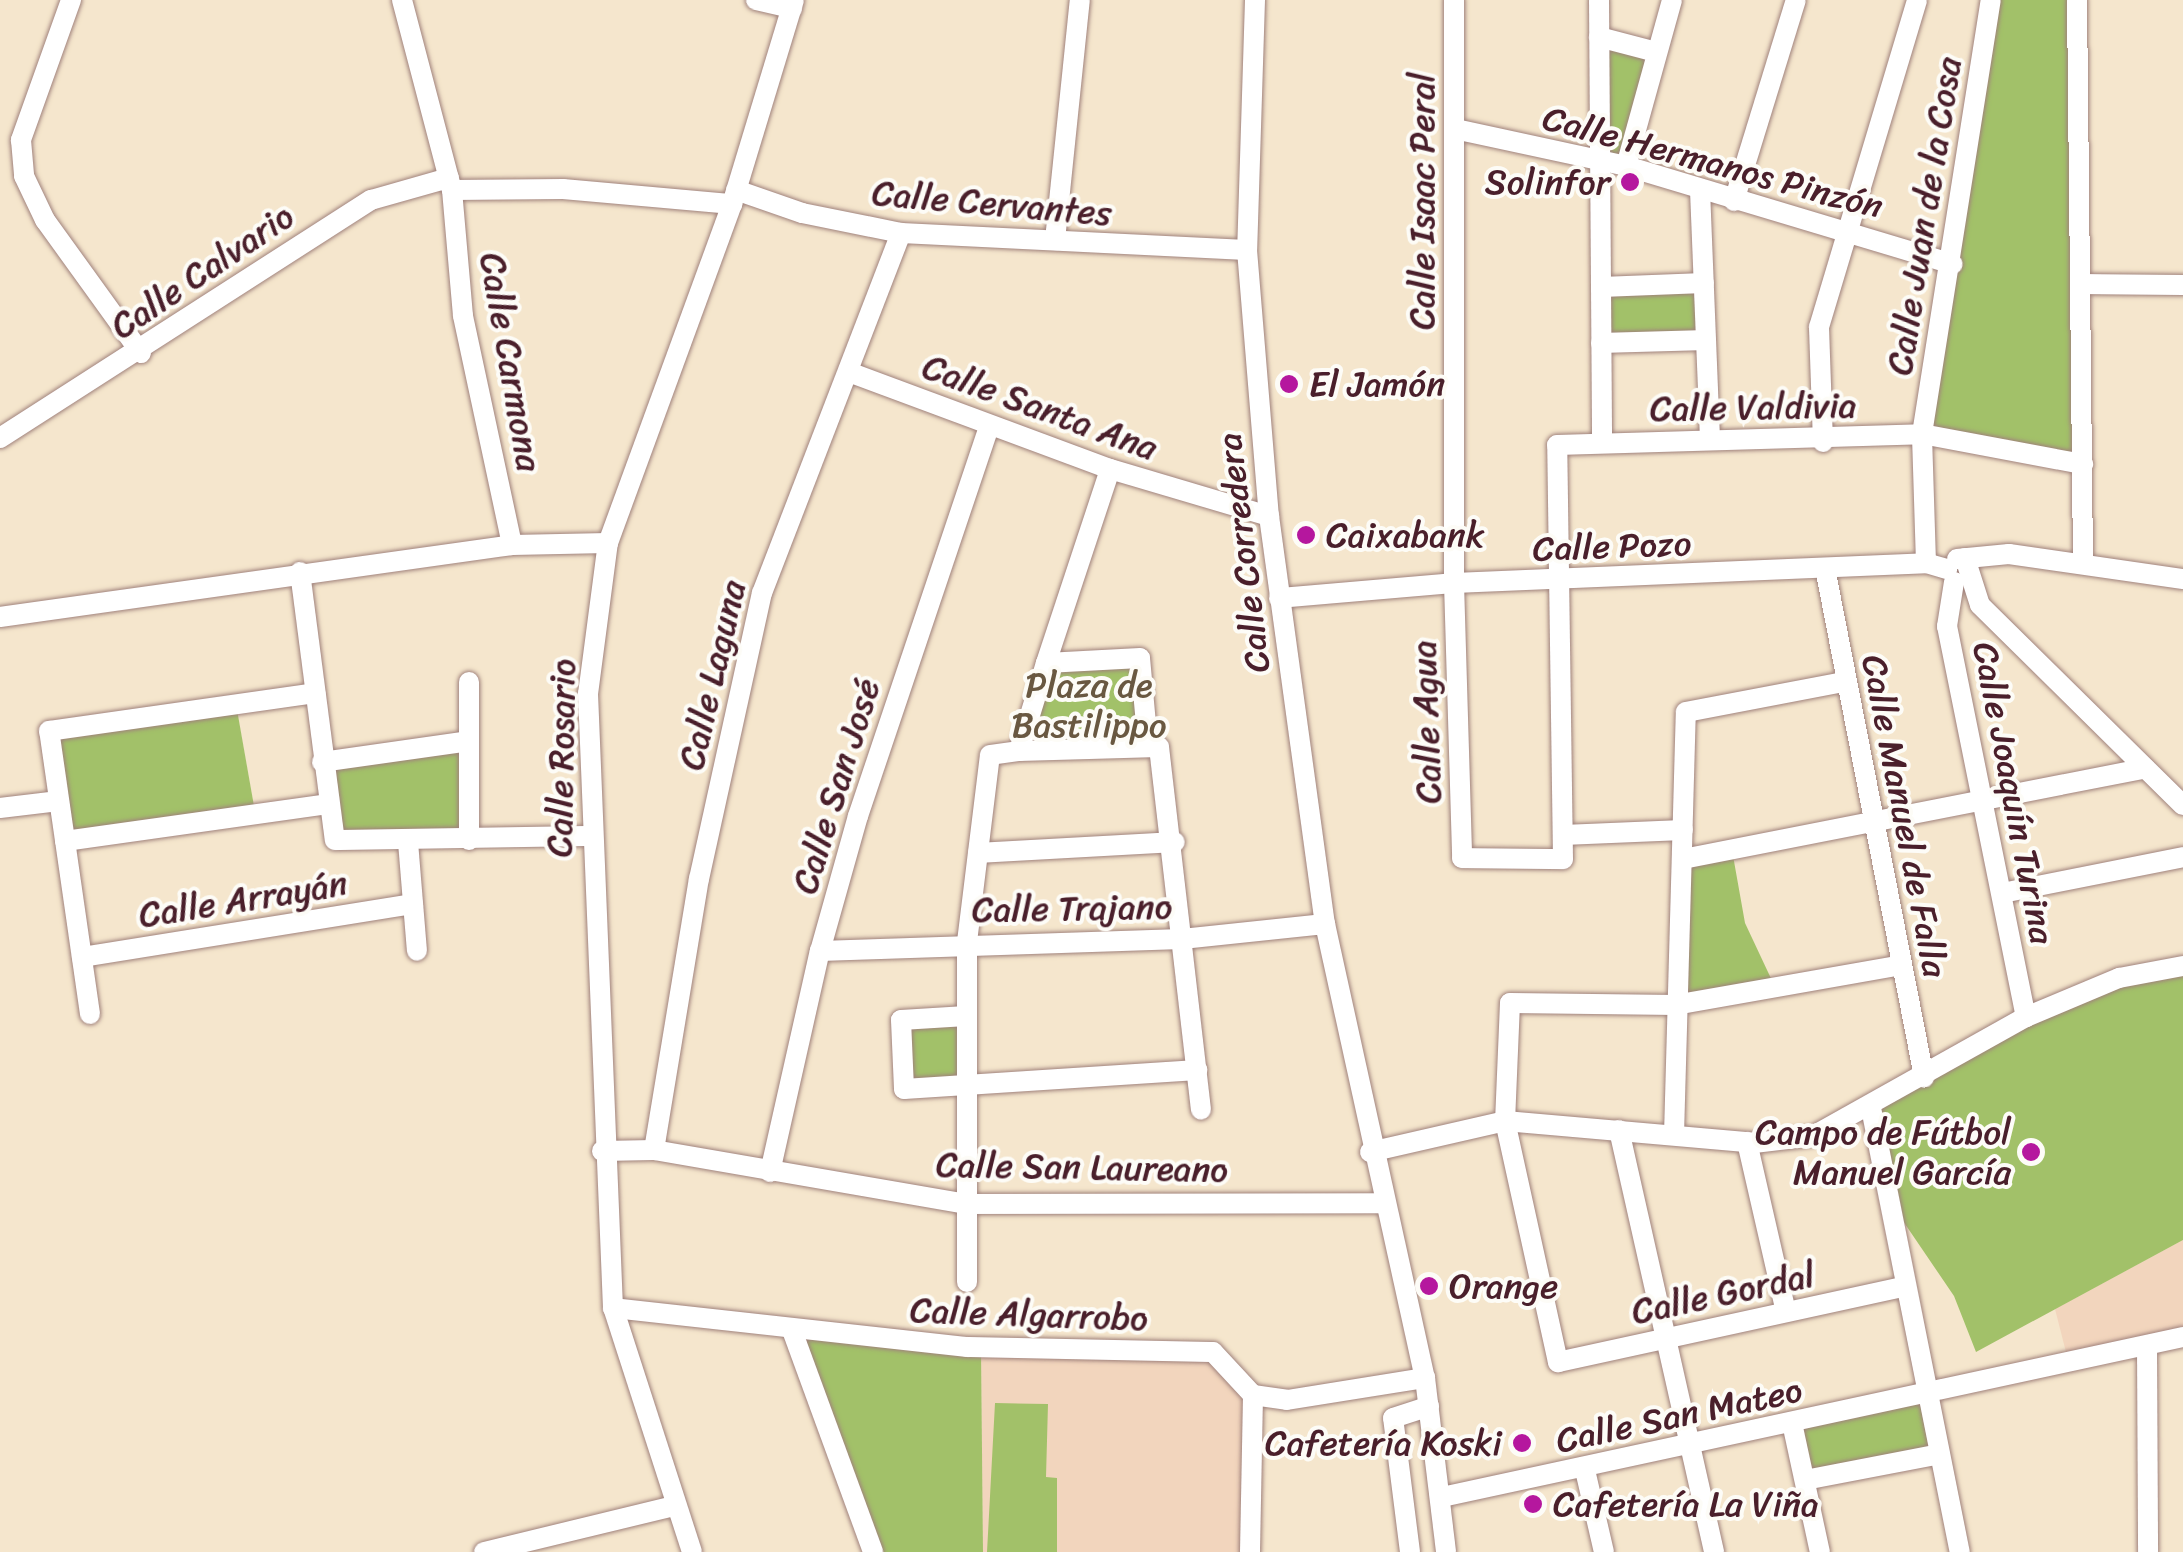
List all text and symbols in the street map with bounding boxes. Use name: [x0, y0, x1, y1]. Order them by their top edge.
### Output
street label: Calle Juan de la Cosa: [1878, 53, 1970, 379]
street label: Calle Isaac Peral: [1401, 71, 1443, 331]
street label: Calle Hermanos Pinzón: [1537, 96, 1889, 228]
place label: Solinfor: [1485, 161, 1610, 203]
marker: Solinfor: [1619, 171, 1641, 193]
street label: Calle Cervantes: [870, 172, 1114, 234]
street label: Calle Calvario: [103, 194, 301, 348]
street label: Calle Carmona: [471, 249, 551, 475]
street label: Calle Santa Ana: [917, 345, 1163, 469]
place label: El Jamón: [1309, 363, 1445, 405]
marker: El Jamón: [1278, 373, 1300, 395]
street label: Calle Valdivia: [1651, 384, 1855, 430]
street label: Calle Corredera: [1208, 431, 1278, 675]
place label: Caixabank: [1326, 514, 1484, 556]
street label: Calle Pozo: [1531, 522, 1693, 570]
marker: Caixabank: [1295, 524, 1317, 546]
street label: Calle Laguna: [670, 576, 754, 774]
street label: Calle Joaquín Turina: [1964, 638, 2064, 948]
street label: Calle Agua: [1402, 640, 1450, 804]
street label: Calle Manuel de Falla: [1853, 652, 1957, 980]
street label: Calle Rosario: [538, 657, 584, 859]
park label: Plaza de Bastilippo: [1011, 664, 1167, 746]
street label: Calle San José: [783, 674, 889, 898]
street label: Calle Arrayán: [136, 862, 350, 936]
street label: Calle Trajano: [972, 885, 1172, 931]
place label: Campo de Fútbol Manuel García: [1754, 1111, 2011, 1193]
marker: Campo de Fútbol Manuel García: [2020, 1141, 2042, 1163]
street label: Calle San Laureano: [936, 1143, 1228, 1191]
street label: Calle Gordal: [1627, 1253, 1819, 1333]
place label: Orange: [1449, 1265, 1558, 1307]
marker: Orange: [1418, 1275, 1440, 1297]
street label: Calle Algarrobo: [910, 1289, 1148, 1339]
street label: Calle San Mateo: [1552, 1368, 1806, 1462]
place label: Cafetería Koski: [1263, 1422, 1502, 1464]
marker: Cafetería Koski: [1511, 1432, 1533, 1454]
place label: Cafetería La Viña: [1553, 1483, 1818, 1525]
marker: Cafetería La Viña: [1522, 1493, 1544, 1515]

